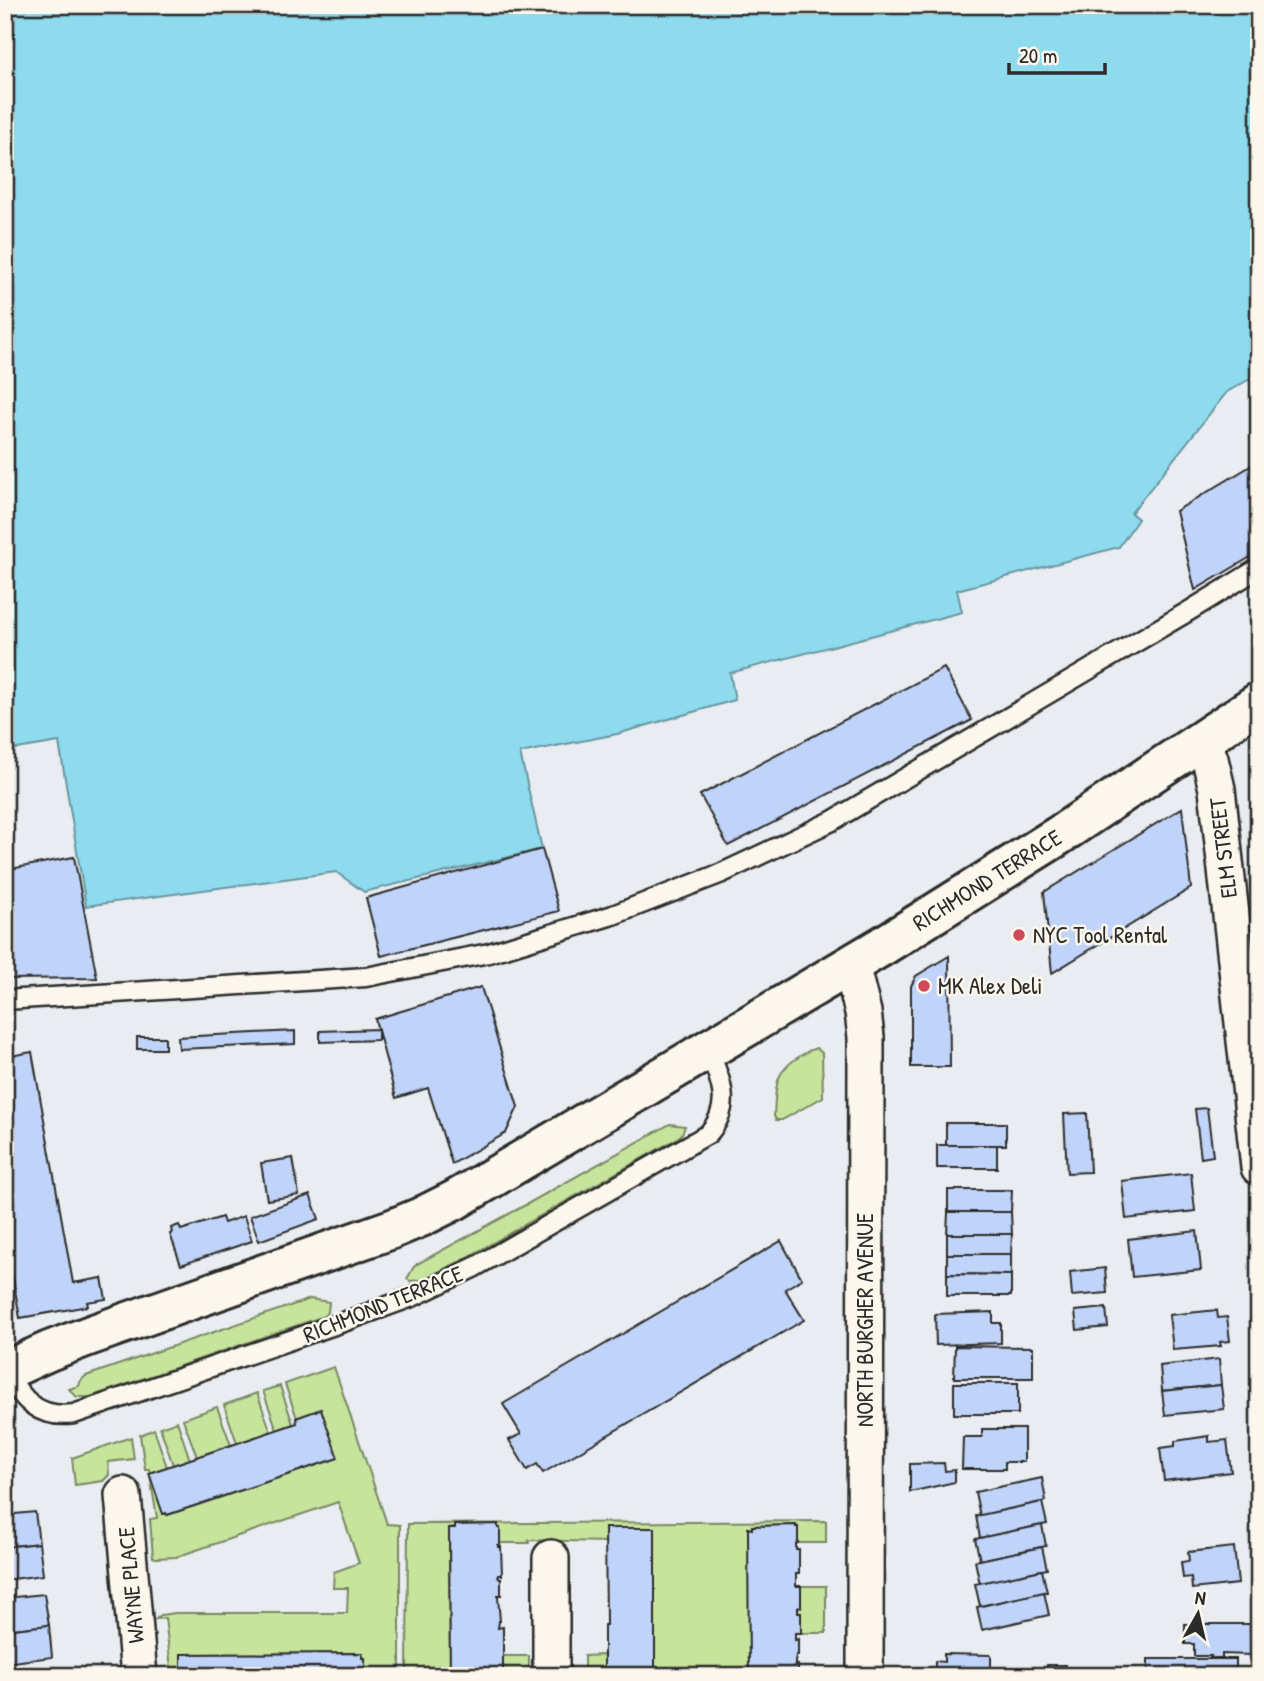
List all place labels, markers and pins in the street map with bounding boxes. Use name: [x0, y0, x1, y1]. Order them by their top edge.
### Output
place label: NYC Tool Rental: [1033, 919, 1168, 950]
marker: NYC Tool Rental: [1011, 927, 1027, 943]
place label: MK Alex Deli: [938, 970, 1042, 1001]
marker: MK Alex Deli: [916, 978, 932, 994]

